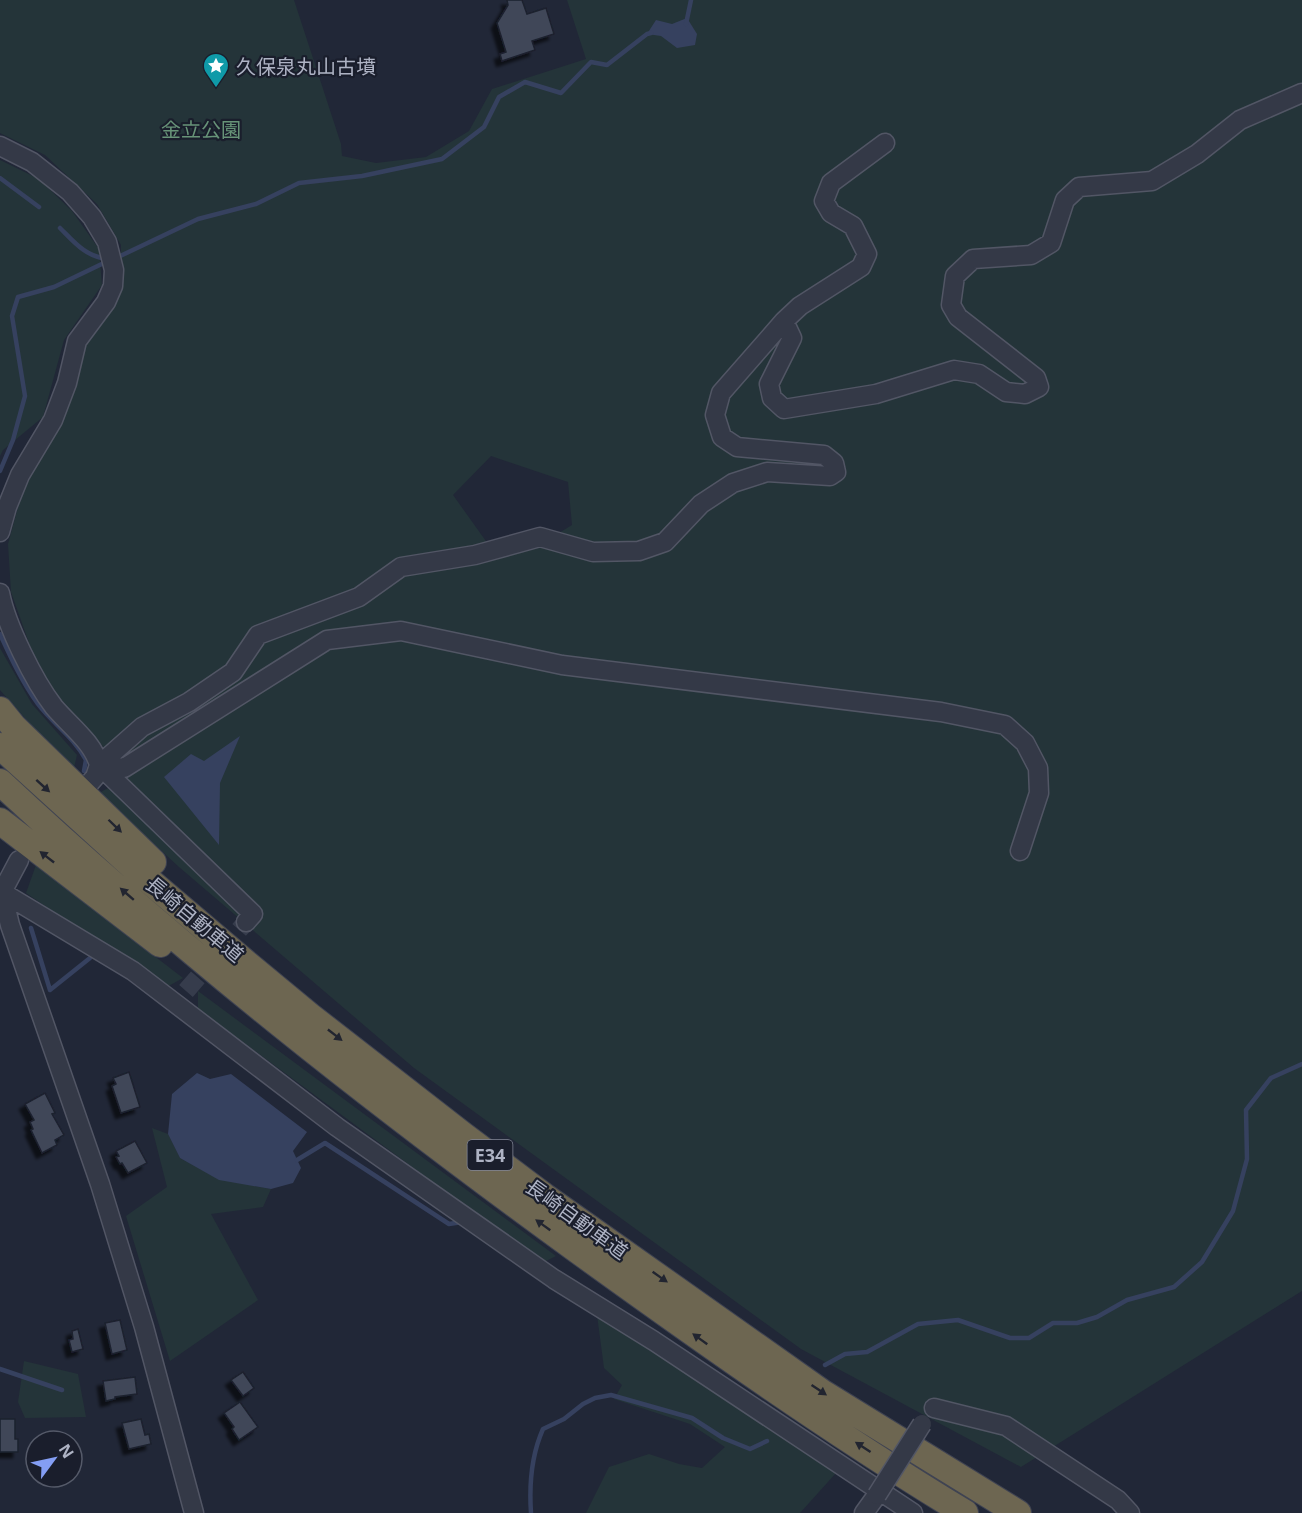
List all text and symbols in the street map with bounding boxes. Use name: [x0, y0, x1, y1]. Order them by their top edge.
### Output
place icon: 久保泉丸山古墳: [201, 51, 231, 89]
place label: 久保泉丸山古墳: [236, 53, 376, 80]
park label: 金立公園: [161, 116, 241, 143]
one-way arrow: [35, 779, 50, 792]
one-way arrow: [108, 818, 122, 832]
one-way arrow: [40, 852, 55, 864]
street label: 長崎自動車道: [140, 870, 250, 968]
one-way arrow: [120, 888, 135, 901]
one-way arrow: [327, 1029, 343, 1042]
road number: E34: [468, 1140, 512, 1170]
street label: 長崎自動車道: [521, 1173, 633, 1265]
one-way arrow: [535, 1219, 550, 1231]
one-way arrow: [652, 1271, 667, 1283]
one-way arrow: [693, 1333, 709, 1345]
one-way arrow: [811, 1384, 827, 1395]
north arrow: [24, 1429, 84, 1489]
text: N: [54, 1439, 79, 1462]
one-way arrow: [855, 1442, 871, 1453]

